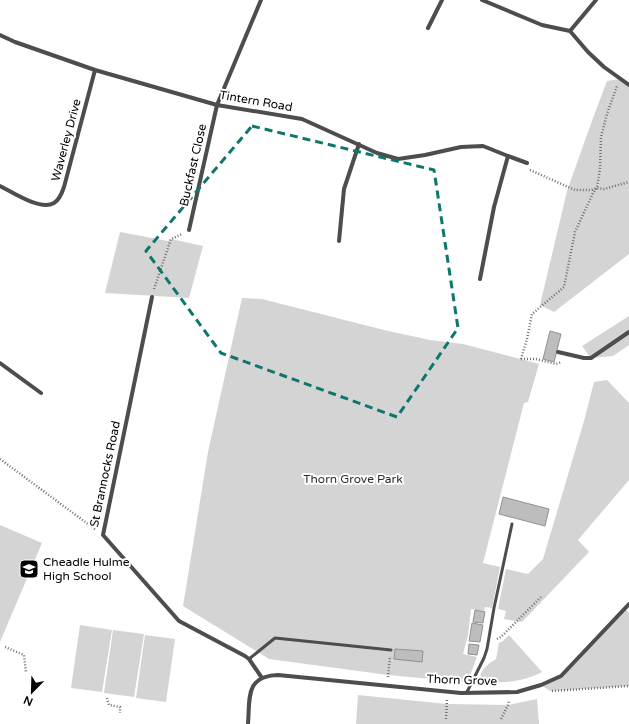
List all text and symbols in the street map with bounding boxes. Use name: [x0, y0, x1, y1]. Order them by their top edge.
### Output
street label: Tintern Road: [218, 88, 294, 114]
street label: Waverley Drive: [48, 97, 84, 183]
street label: Buckfast Close: [177, 122, 209, 208]
street label: St Brannocks Road: [87, 420, 123, 528]
park label: Thorn Grove Park: [303, 472, 403, 486]
place label: Cheadle Hulme High School: [43, 555, 130, 583]
school or university icon: Cheadle Hulme High School: [18, 558, 40, 580]
north arrow: [12, 672, 52, 712]
street label: Thorn Grove: [426, 672, 498, 688]
text: N: [22, 693, 35, 708]

